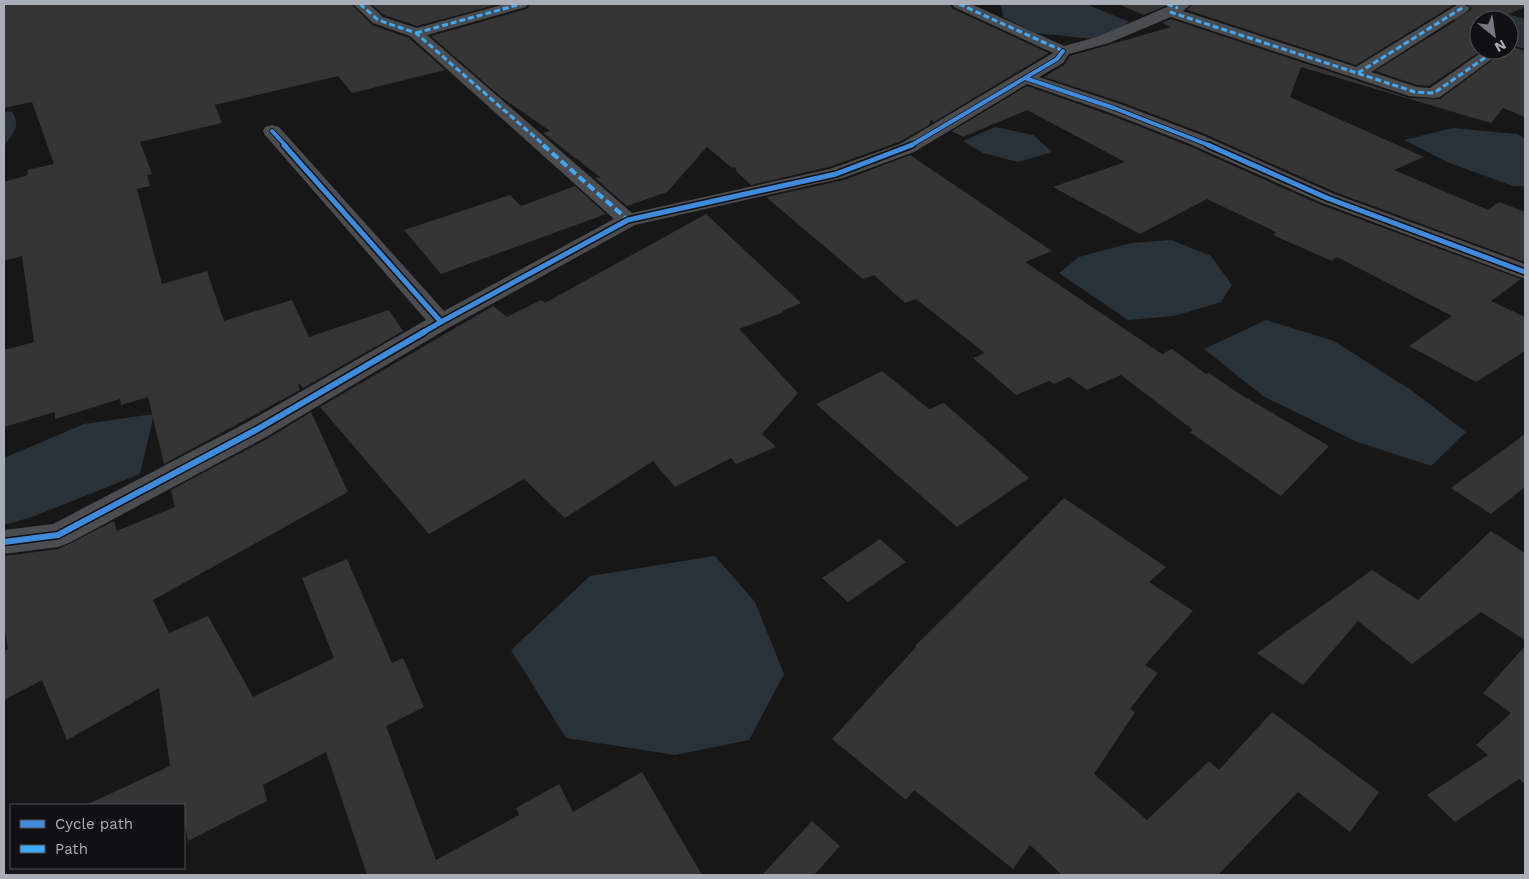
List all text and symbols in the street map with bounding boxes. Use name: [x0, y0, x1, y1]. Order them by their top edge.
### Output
north arrow: [1469, 10, 1519, 60]
text: N: [1492, 37, 1509, 56]
legend: [10, 804, 185, 869]
text: Cycle path: [55, 815, 133, 833]
text: Path: [55, 840, 88, 858]

